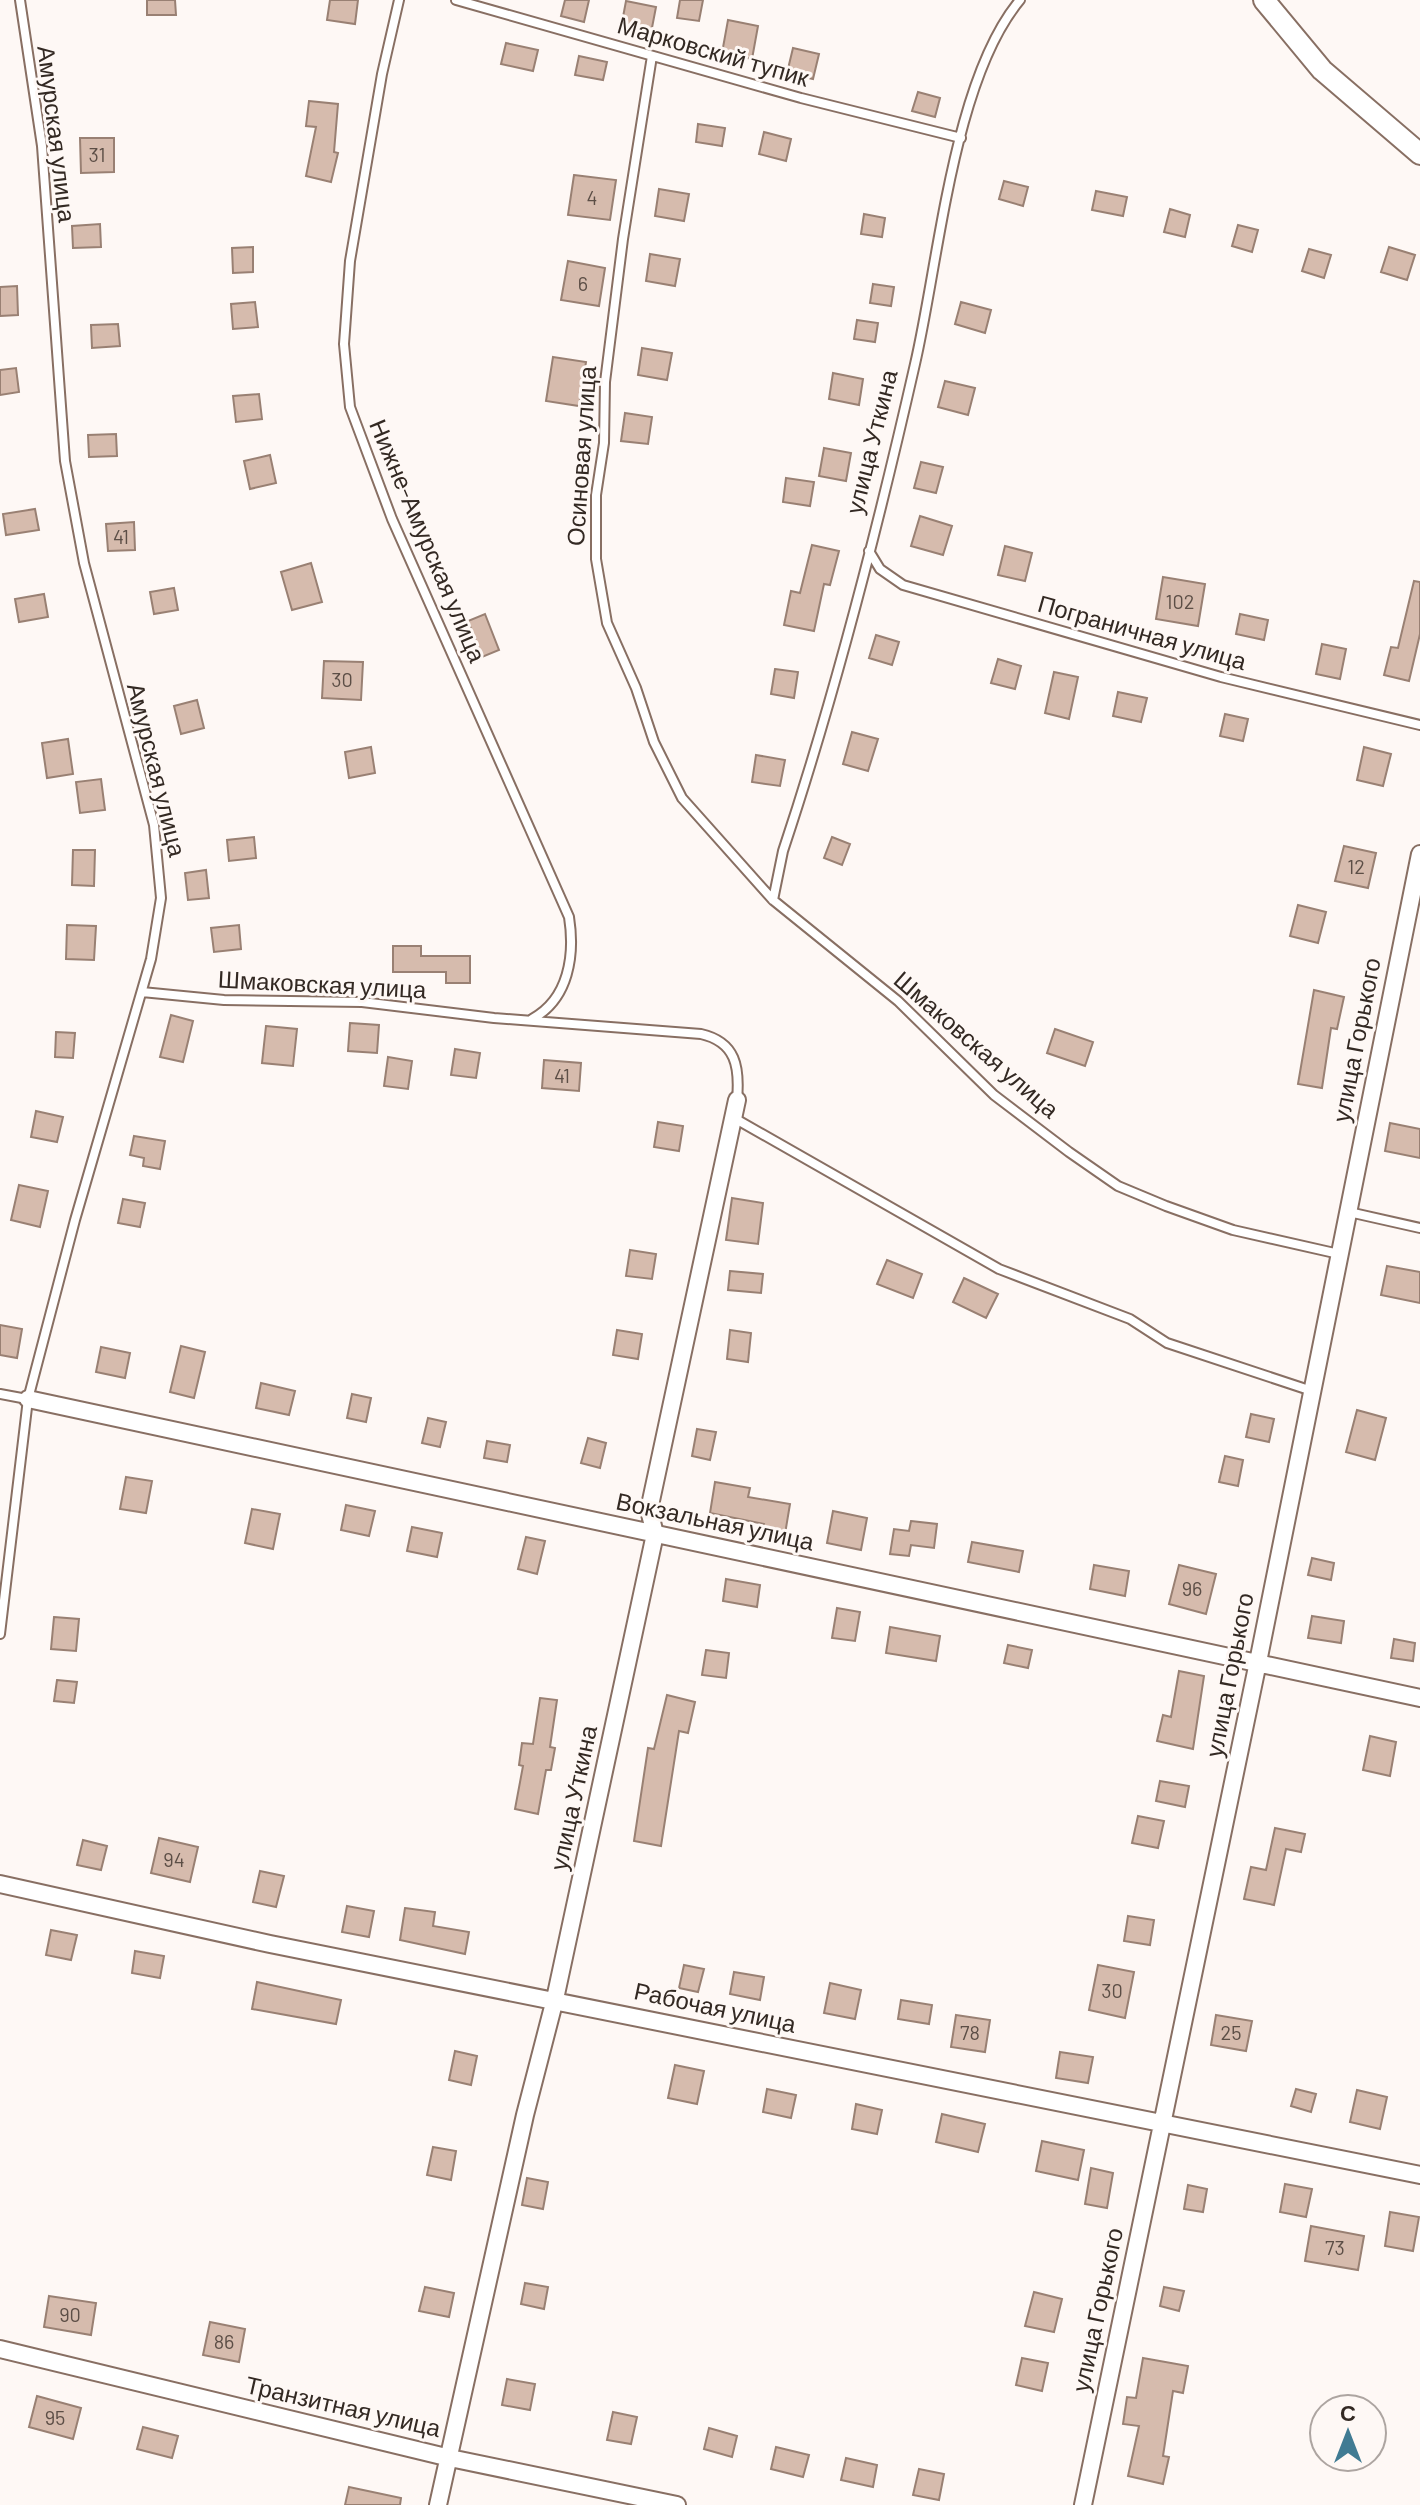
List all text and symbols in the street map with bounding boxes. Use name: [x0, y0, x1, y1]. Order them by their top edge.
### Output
street label: Марковский тупик: [614, 9, 813, 92]
street label: Амурская улица: [32, 44, 83, 225]
house number: 31: [88, 142, 106, 166]
house number: 4: [586, 185, 598, 209]
house number: 6: [578, 271, 588, 295]
street label: Осиновая улица: [560, 364, 601, 547]
street label: улица Уткина: [839, 366, 903, 517]
street label: Нижне-Амурская улица: [364, 415, 493, 667]
house number: 41: [113, 524, 129, 548]
street label: Пограничная улица: [1035, 588, 1251, 675]
house number: 102: [1165, 589, 1195, 613]
house number: 30: [331, 667, 353, 691]
street label: Амурская улица: [122, 680, 193, 860]
house number: 12: [1347, 854, 1365, 878]
street label: улица Горького: [1325, 955, 1386, 1124]
street label: Шмаковская улица: [217, 964, 428, 1003]
street label: Шмаковская улица: [889, 964, 1066, 1124]
house number: 41: [554, 1063, 570, 1087]
street label: Вокзальная улица: [614, 1485, 817, 1556]
house number: 96: [1182, 1576, 1202, 1600]
street label: улица Горького: [1198, 1590, 1259, 1759]
street label: улица Уткина: [543, 1722, 602, 1873]
house number: 94: [163, 1847, 185, 1871]
street label: Рабочая улица: [632, 1975, 800, 2038]
house number: 30: [1101, 1978, 1123, 2002]
house number: 78: [960, 2020, 980, 2044]
house number: 25: [1221, 2020, 1242, 2044]
street label: улица Горького: [1065, 2225, 1128, 2394]
house number: 73: [1325, 2235, 1345, 2259]
house number: 90: [59, 2302, 81, 2326]
house number: 86: [214, 2329, 234, 2353]
street label: Транзитная улица: [243, 2369, 444, 2442]
north arrow: [1308, 2393, 1388, 2473]
text: С: [1340, 2399, 1356, 2425]
house number: 95: [45, 2405, 65, 2429]

